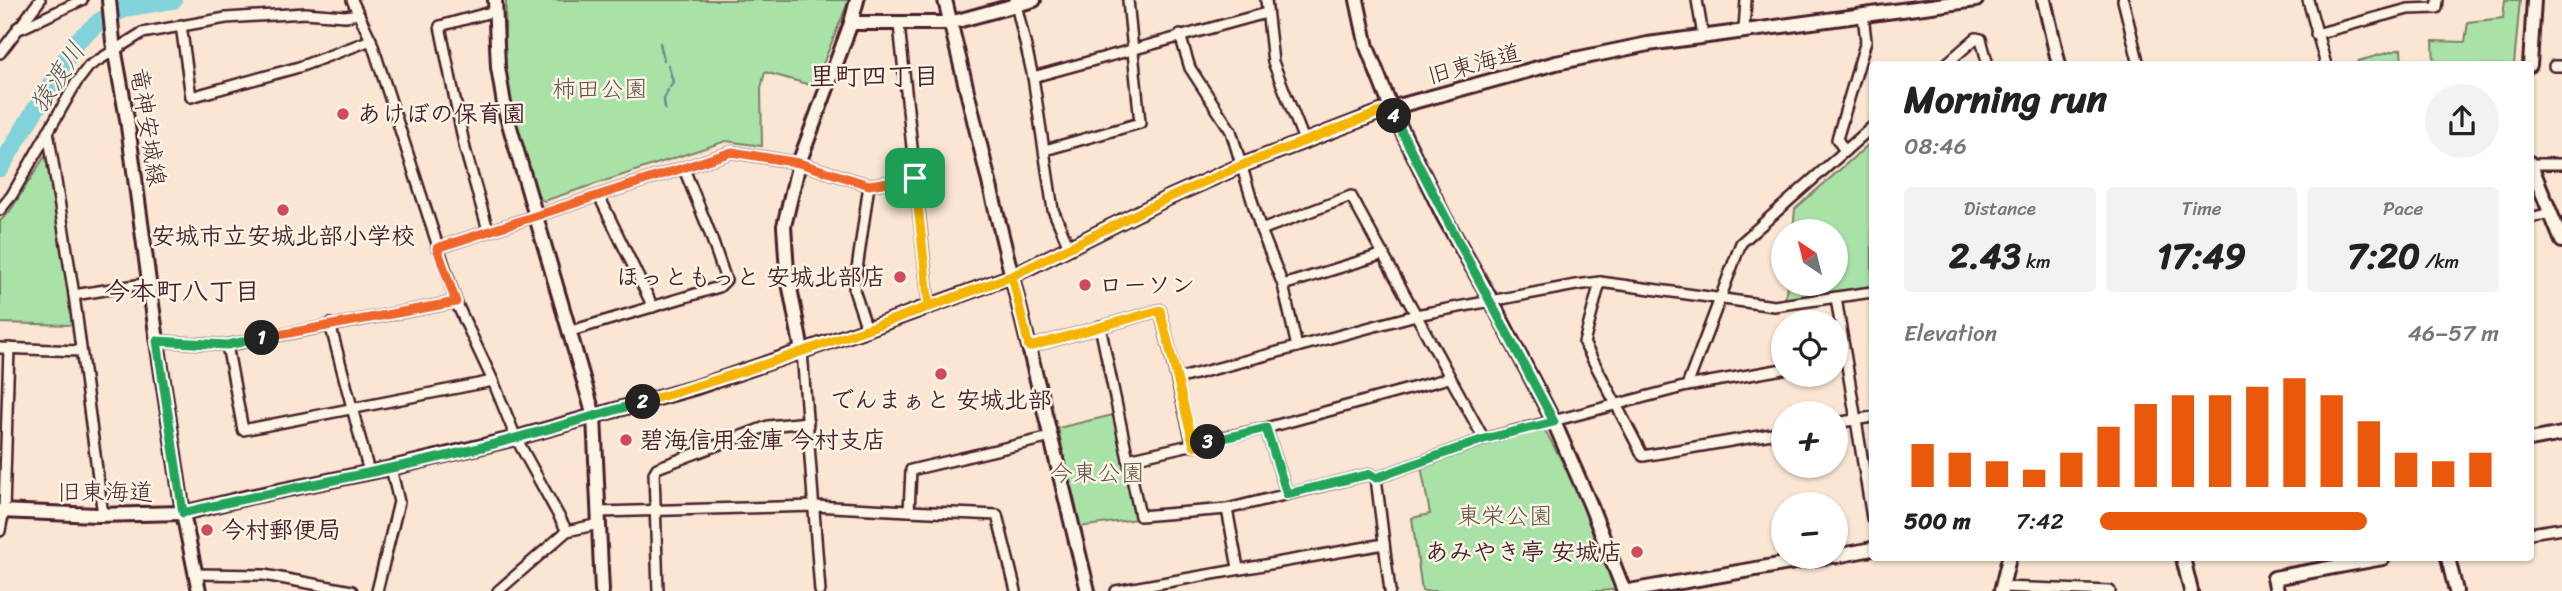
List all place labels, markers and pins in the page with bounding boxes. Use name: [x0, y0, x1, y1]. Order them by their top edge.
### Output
place label: あけぼの保育園: [357, 93, 526, 135]
pin: 4: [1376, 99, 1412, 134]
marker: あけぼの保育園: [335, 106, 351, 122]
pin: [885, 148, 945, 208]
marker: 安城市立安城北部小学校: [275, 202, 291, 218]
place label: 安城市立安城北部小学校: [151, 215, 415, 257]
place label: ほっともっと 安城北部店: [616, 256, 886, 298]
place label: ローソン: [1099, 264, 1195, 306]
marker: ほっともっと 安城北部店: [892, 269, 908, 285]
marker: ローソン: [1077, 277, 1093, 293]
pin: 1: [244, 320, 280, 356]
marker: でんまぁと 安城北部: [933, 366, 949, 382]
place label: でんまぁと 安城北部: [830, 379, 1052, 421]
pin: 2: [626, 384, 660, 420]
place label: 碧海信用金庫 今村支店: [640, 419, 886, 461]
pin: 3: [1190, 424, 1226, 460]
marker: 碧海信用金庫 今村支店: [618, 432, 634, 448]
place label: 今村郵便局: [221, 509, 341, 551]
marker: 今村郵便局: [199, 522, 215, 538]
place label: あみやき亭 安城店: [1425, 531, 1623, 573]
marker: あみやき亭 安城店: [1629, 544, 1645, 560]

